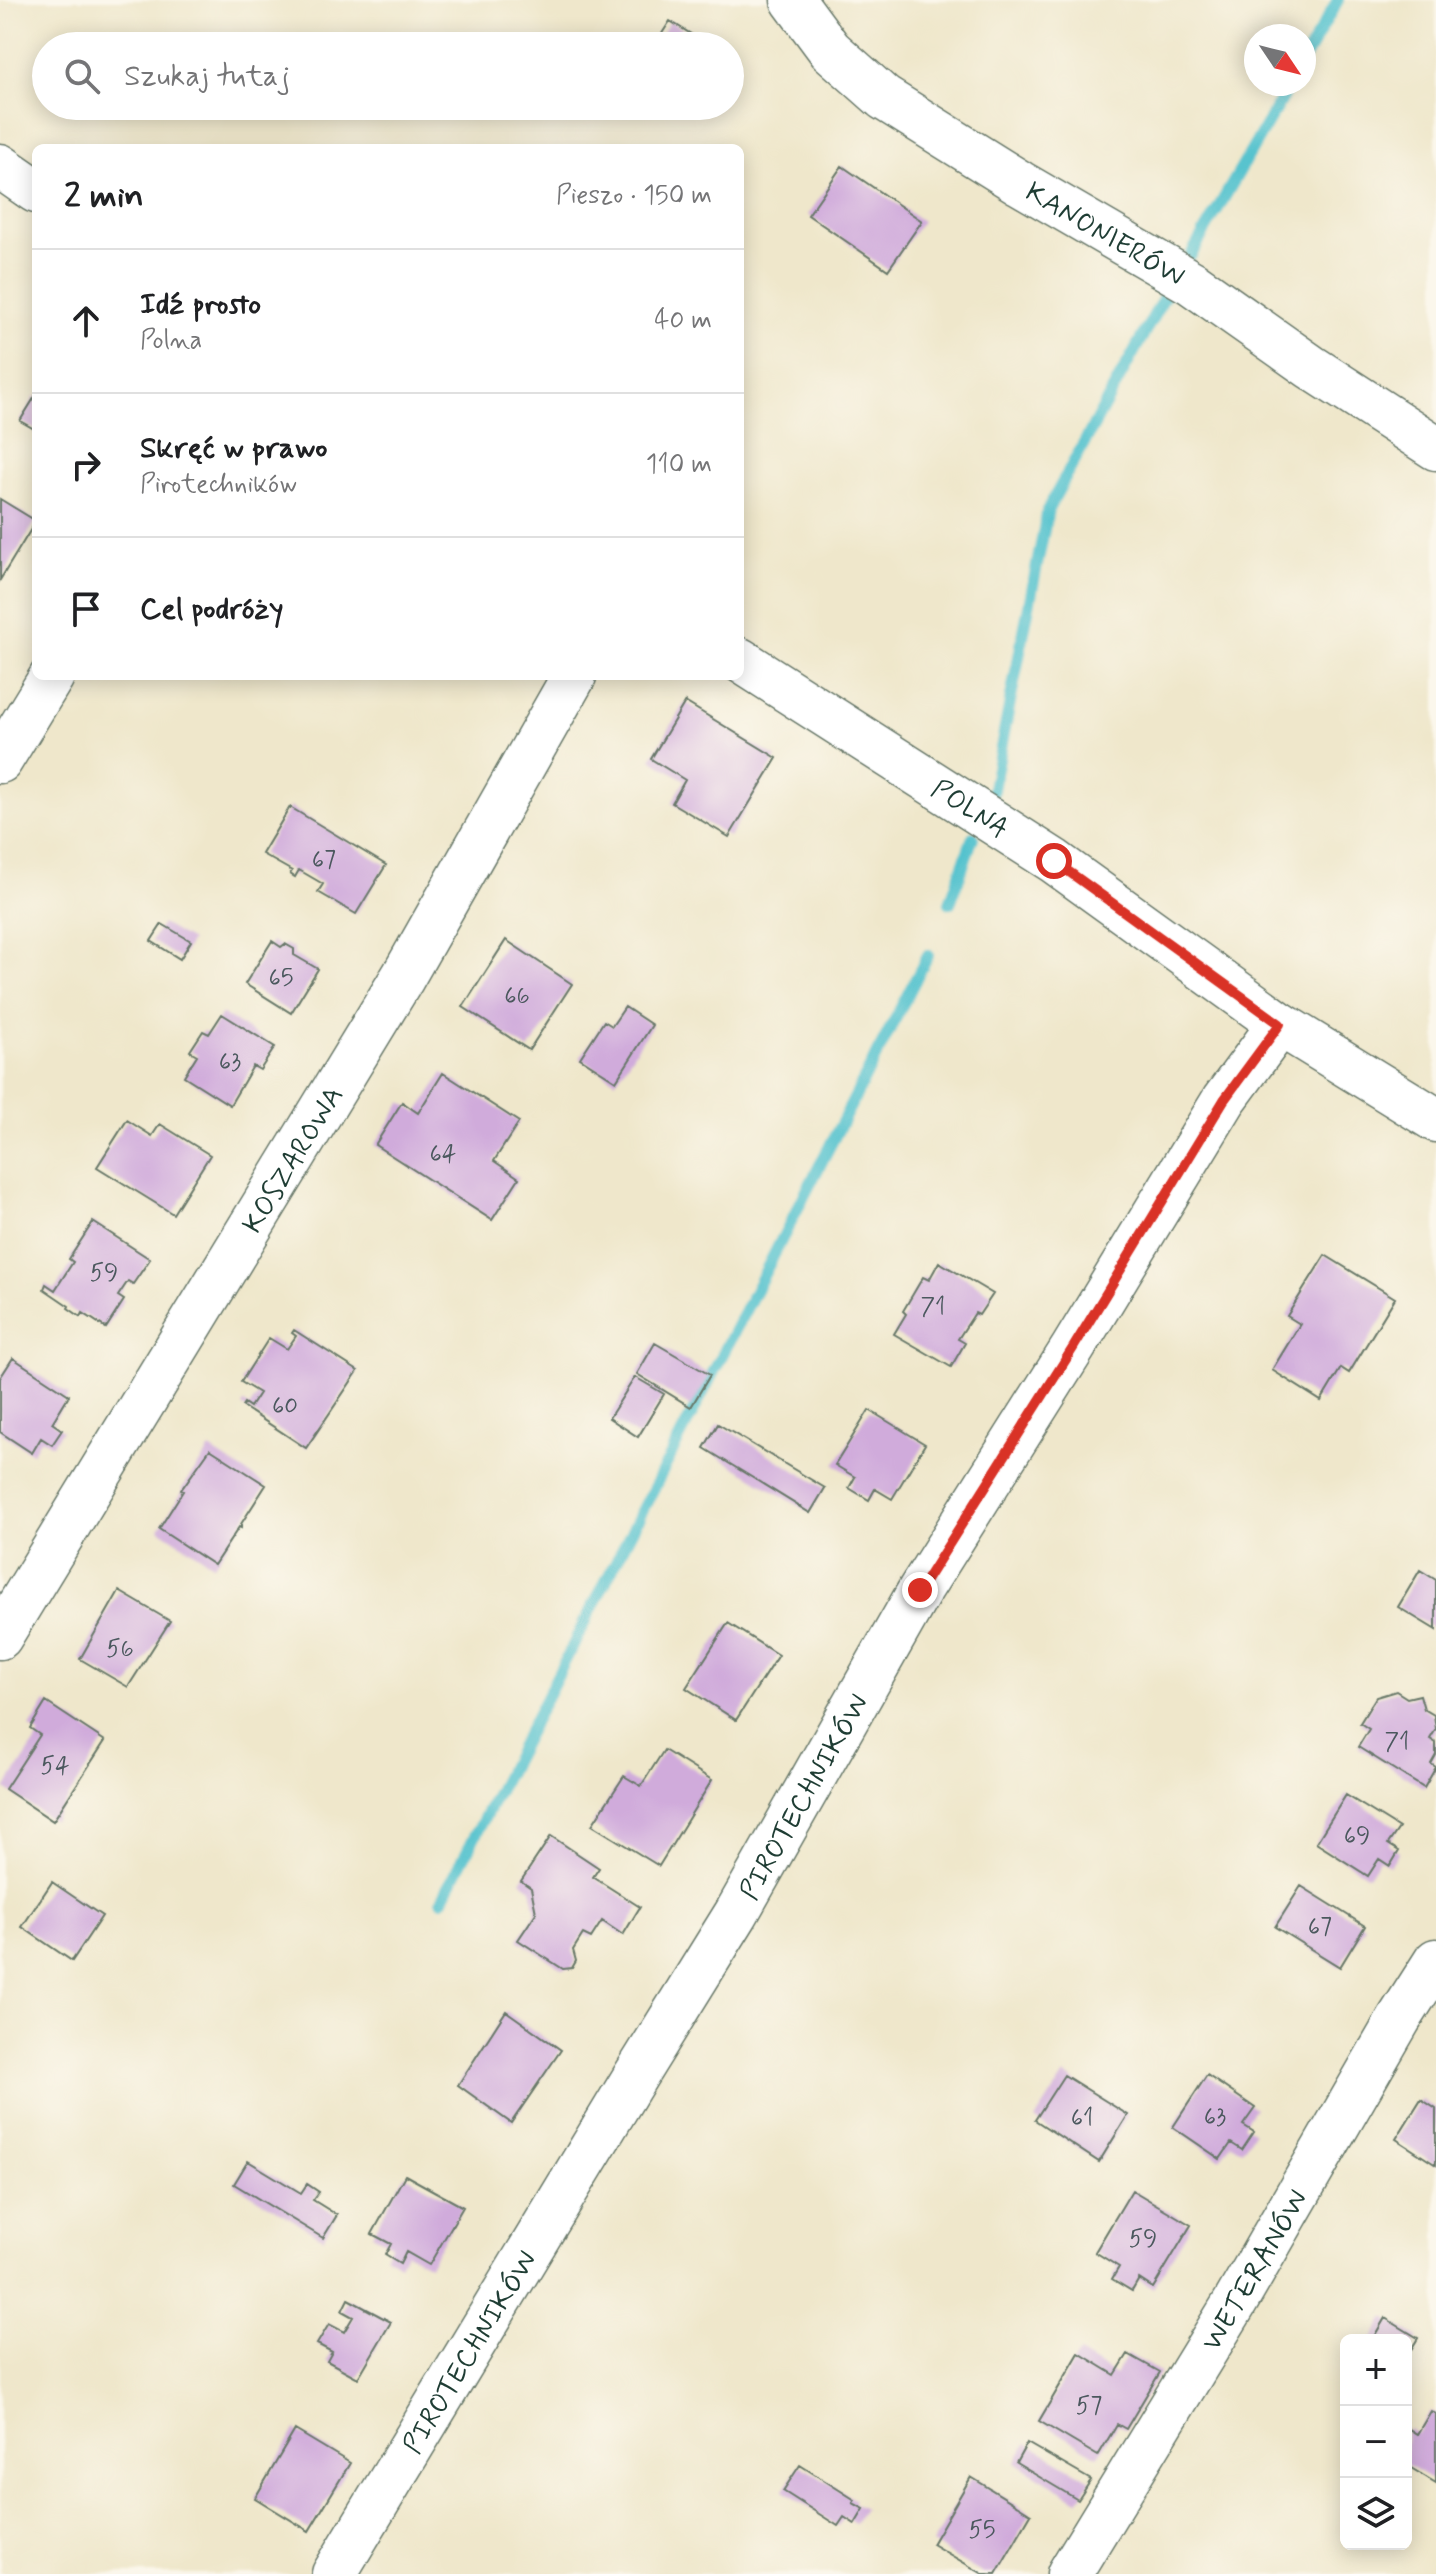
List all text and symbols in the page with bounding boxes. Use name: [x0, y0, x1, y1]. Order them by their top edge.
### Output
north arrow: [1244, 24, 1316, 96]
search box: [32, 32, 744, 120]
icon: search: [60, 54, 104, 98]
text: Szukaj tutaj: [124, 57, 290, 96]
text: 2 min: [64, 174, 144, 219]
street label: KANONIERÓW: [1018, 174, 1191, 296]
text: Pieszo · 150 m: [556, 179, 712, 213]
text: Idź prosto: [140, 285, 261, 324]
icon: ahead: [64, 299, 108, 343]
text: 40 m: [654, 304, 712, 338]
text: Polna: [140, 324, 202, 358]
text: Skręć w prawo: [140, 429, 327, 468]
icon: right: [64, 443, 108, 487]
text: 110 m: [646, 448, 712, 482]
text: Pirotechników: [140, 468, 297, 502]
icon: arrive: [64, 587, 108, 631]
text: Cel podróży: [140, 590, 284, 629]
street label: POLNA: [924, 771, 1015, 848]
route start: [1036, 843, 1072, 879]
house number: 67: [312, 845, 336, 876]
house number: 65: [268, 963, 294, 994]
house number: 66: [504, 981, 530, 1012]
house number: 63: [219, 1047, 241, 1078]
street label: KOSZAROWA: [235, 1080, 353, 1241]
house number: 64: [430, 1139, 456, 1170]
house number: 59: [90, 1258, 118, 1289]
house number: 71: [921, 1292, 945, 1323]
house number: 60: [272, 1391, 298, 1422]
route end: [902, 1572, 938, 1608]
house number: 56: [106, 1634, 134, 1665]
street label: PIROTECHNIKÓW: [732, 1688, 878, 1907]
house number: 71: [1385, 1727, 1409, 1758]
house number: 54: [41, 1751, 69, 1782]
house number: 69: [1344, 1821, 1370, 1852]
house number: 67: [1308, 1912, 1332, 1943]
house number: 63: [1204, 2102, 1226, 2133]
house number: 61: [1071, 2103, 1093, 2134]
street label: WETERANÓW: [1194, 2184, 1317, 2358]
house number: 59: [1129, 2224, 1157, 2255]
street label: PIROTECHNIKÓW: [395, 2244, 546, 2461]
map controls: [1340, 2334, 1412, 2550]
button: +: [1340, 2334, 1412, 2406]
house number: 57: [1076, 2391, 1102, 2422]
button: −: [1340, 2406, 1412, 2478]
button: layers: [1340, 2478, 1412, 2550]
house number: 55: [968, 2515, 996, 2546]

